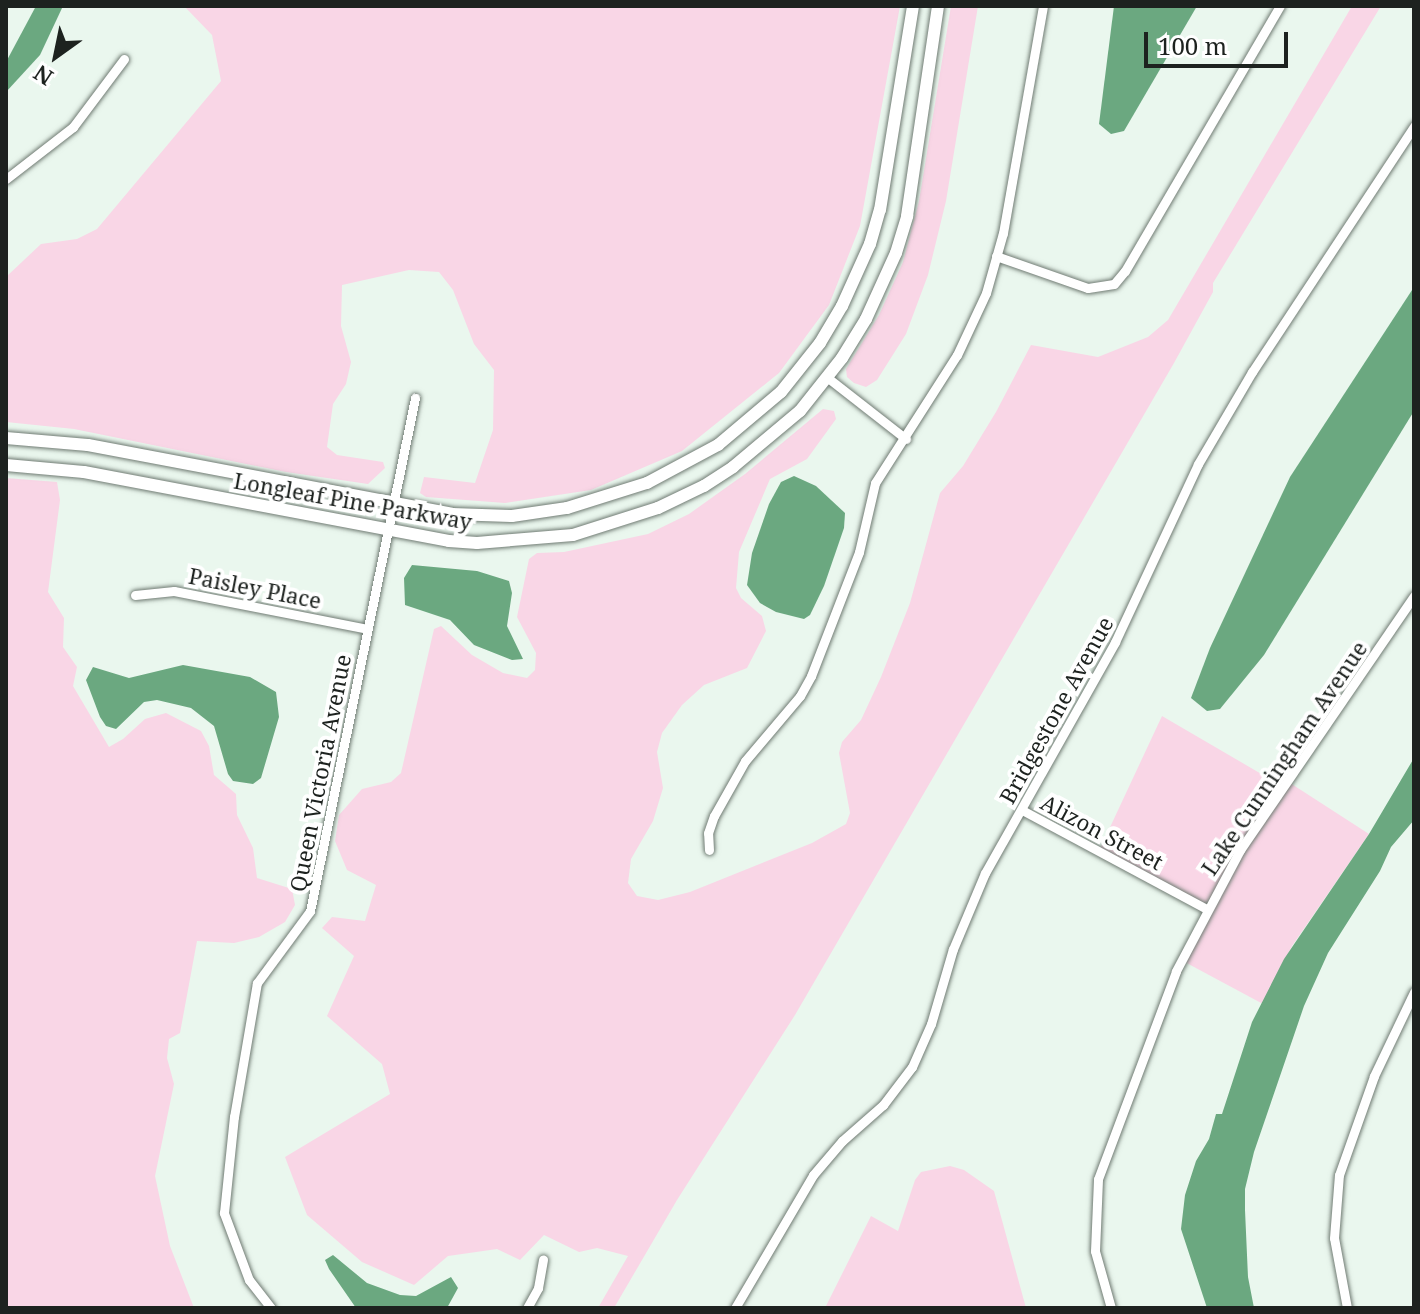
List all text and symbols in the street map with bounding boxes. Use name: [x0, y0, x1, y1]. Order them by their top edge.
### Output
north arrow: [16, 16, 96, 96]
scale bar: [1148, 16, 1292, 66]
text: 100 m: [1158, 29, 1227, 62]
text: N: [27, 59, 58, 93]
street label: Longleaf Pine Parkway: [232, 467, 474, 535]
street label: Paisley Place: [186, 562, 324, 614]
street label: Bridgestone Avenue: [994, 612, 1118, 808]
street label: Lake Cunningham Avenue: [1196, 636, 1372, 880]
street label: Queen Victoria Avenue: [284, 652, 356, 894]
street label: Alizon Street: [1036, 789, 1168, 875]

